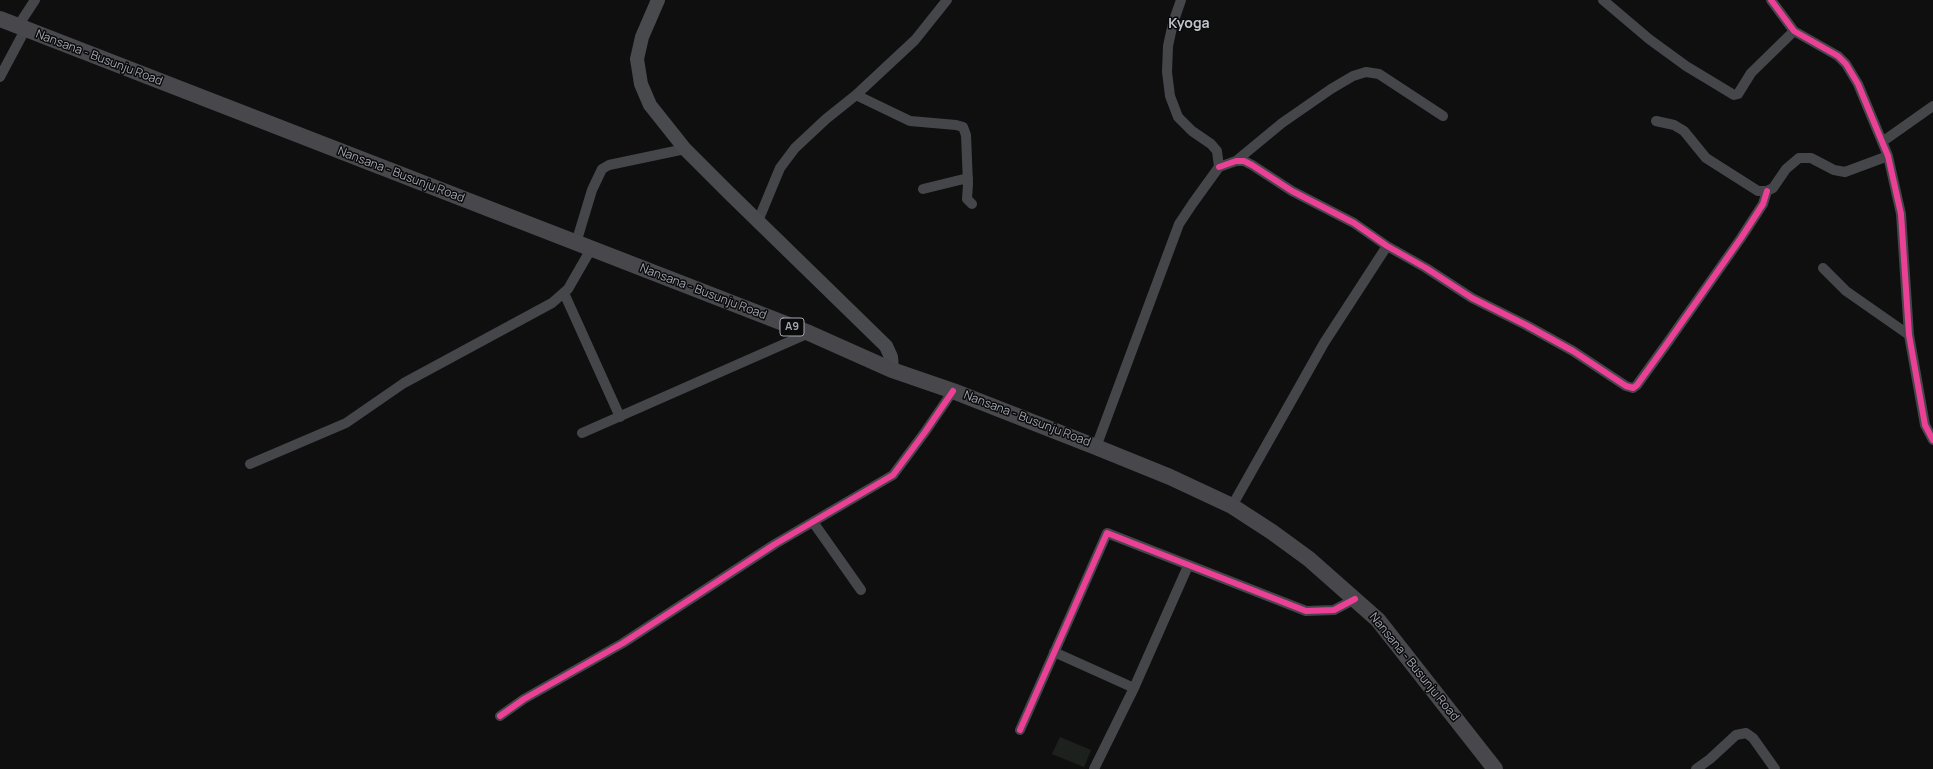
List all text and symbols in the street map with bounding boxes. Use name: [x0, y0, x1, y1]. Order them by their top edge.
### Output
district label: Kyoga: [1168, 16, 1210, 32]
street label: Nansana - Busunju Road: [34, 27, 164, 89]
street label: Nansana - Busunju Road: [336, 144, 466, 206]
street label: Nansana - Busunju Road: [638, 261, 768, 323]
road number: A9: [780, 318, 804, 336]
street label: Nansana - Busunju Road: [962, 388, 1092, 450]
street label: Nansana - Busunju Road: [1366, 610, 1462, 724]

